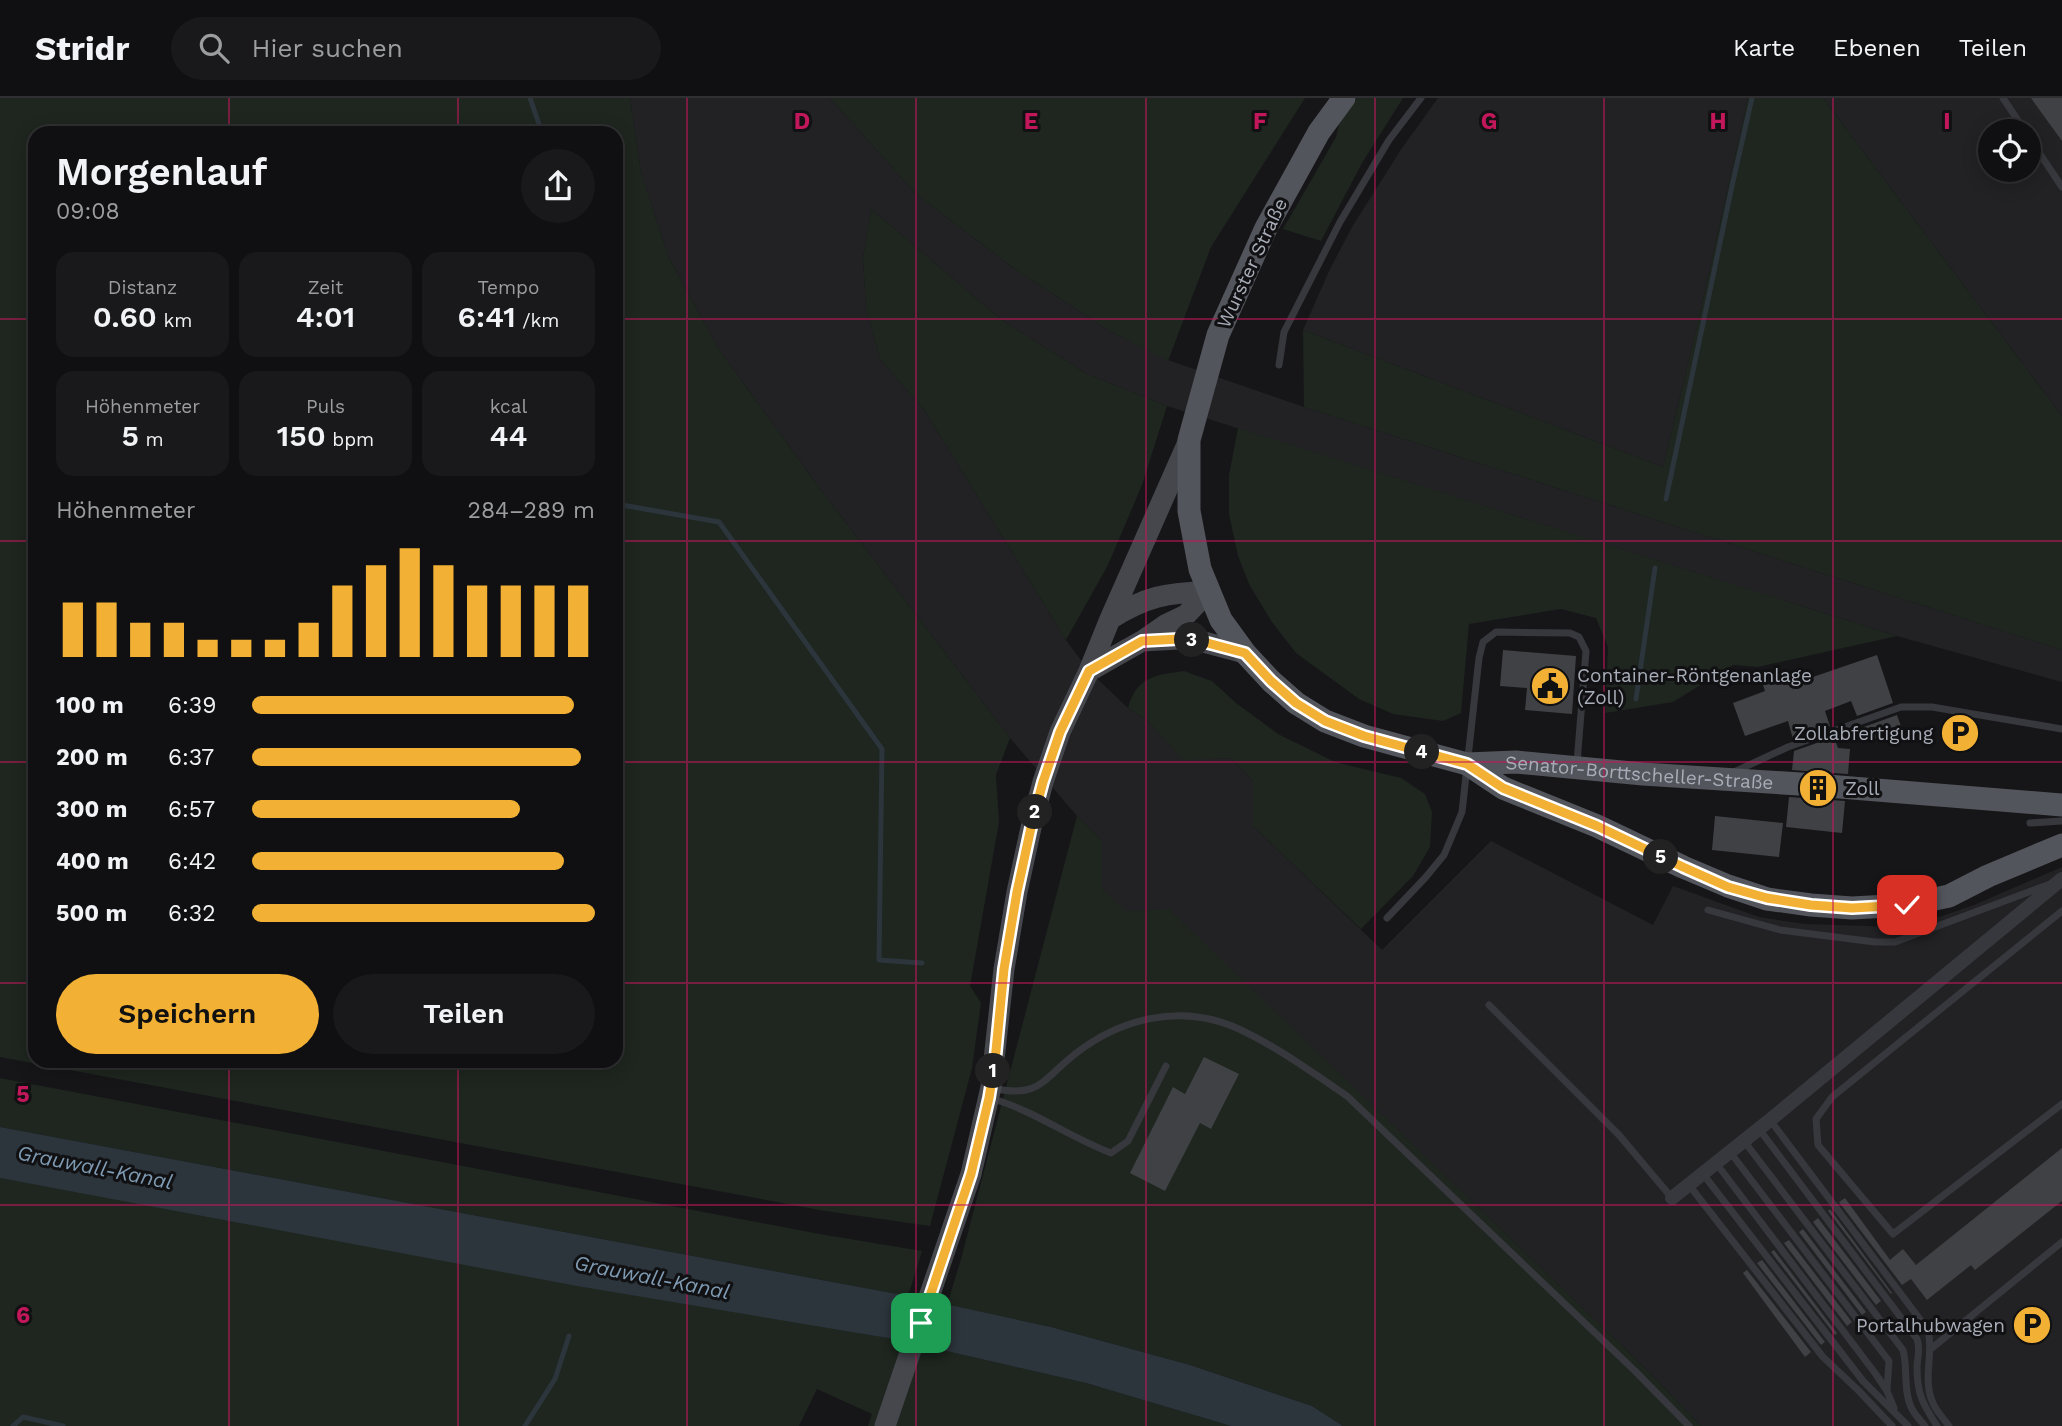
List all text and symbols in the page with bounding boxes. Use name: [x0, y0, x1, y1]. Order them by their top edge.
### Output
search box: [171, 17, 661, 80]
text: Stridr: [35, 29, 129, 68]
icon: search: [195, 29, 233, 67]
text: Hier suchen: [251, 33, 403, 63]
text: Karte: [1733, 34, 1795, 62]
text: Ebenen: [1833, 34, 1921, 62]
text: Teilen: [1959, 34, 2027, 62]
text: D: [794, 108, 810, 135]
text: E: [1024, 108, 1038, 135]
text: F: [1253, 108, 1267, 135]
text: G: [1481, 108, 1497, 135]
text: H: [1709, 108, 1727, 135]
text: I: [1943, 108, 1951, 135]
map controls: [1978, 119, 2041, 182]
button: locate: [1978, 119, 2041, 182]
button: share: [521, 149, 595, 223]
text: Morgenlauf: [56, 150, 267, 194]
street label: Wurster Straße: [1212, 194, 1292, 332]
text: 09:08: [56, 198, 120, 225]
text: Distanz: [108, 276, 177, 299]
text: Zeit: [308, 276, 343, 299]
text: Tempo: [478, 276, 539, 299]
text: 0.60: [93, 299, 157, 334]
text: 4:01: [296, 299, 355, 334]
text: 6:41: [458, 299, 516, 334]
text: km: [157, 309, 192, 332]
text: /km: [516, 309, 559, 332]
text: Höhenmeter: [85, 395, 200, 418]
text: Puls: [306, 395, 345, 418]
text: kcal: [490, 395, 527, 418]
text: 5: [121, 418, 139, 453]
text: 150: [277, 418, 326, 453]
text: 44: [490, 418, 527, 453]
text: m: [139, 428, 164, 451]
text: bpm: [326, 428, 374, 451]
text: Höhenmeter: [56, 497, 195, 524]
text: 284–289 m: [467, 497, 595, 524]
pin: 3: [1174, 622, 1210, 658]
text: 3: [1186, 628, 1197, 651]
place label: Container-Röntgenanlage (Zoll): [1577, 664, 1812, 709]
public building icon: Container-Röntgenanlage (Zoll): [1529, 665, 1571, 707]
text: 100 m: [56, 692, 124, 719]
text: 6:39: [168, 692, 216, 719]
parking icon: Zollabfertigung: [1939, 712, 1981, 754]
place label: Zollabfertigung: [1794, 722, 1934, 745]
pin: 4: [1404, 734, 1440, 770]
text: 4: [1415, 740, 1428, 763]
text: 200 m: [56, 744, 128, 771]
text: 6:37: [168, 744, 214, 771]
street label: Senator-Borttscheller-Straße: [1505, 750, 1774, 794]
building icon: Zoll: [1797, 767, 1839, 809]
place label: Zoll: [1845, 777, 1880, 800]
pin: 2: [1018, 794, 1052, 830]
text: 300 m: [56, 796, 127, 823]
text: 6:57: [168, 796, 215, 823]
text: 2: [1029, 800, 1040, 823]
pin: 5: [1644, 840, 1678, 874]
text: 5: [1655, 845, 1666, 868]
text: 400 m: [56, 848, 129, 875]
text: 6:42: [168, 848, 216, 875]
pin: [1877, 875, 1937, 935]
icon: check: [1888, 886, 1926, 924]
text: 500 m: [56, 900, 127, 927]
text: 6:32: [168, 900, 216, 927]
button: Speichern: [56, 974, 319, 1054]
button: Teilen: [333, 974, 595, 1054]
pin: 1: [976, 1054, 1010, 1088]
text: 1: [988, 1059, 997, 1082]
text: 5: [16, 1081, 30, 1108]
water label: Grauwall-Kanal: [15, 1140, 175, 1194]
water label: Grauwall-Kanal: [572, 1250, 732, 1304]
pin: [891, 1293, 951, 1353]
text: 6: [16, 1302, 30, 1329]
icon: arrive: [902, 1304, 940, 1342]
parking icon: Portalhubwagen: [2011, 1304, 2053, 1346]
place label: Portalhubwagen: [1856, 1314, 2005, 1337]

